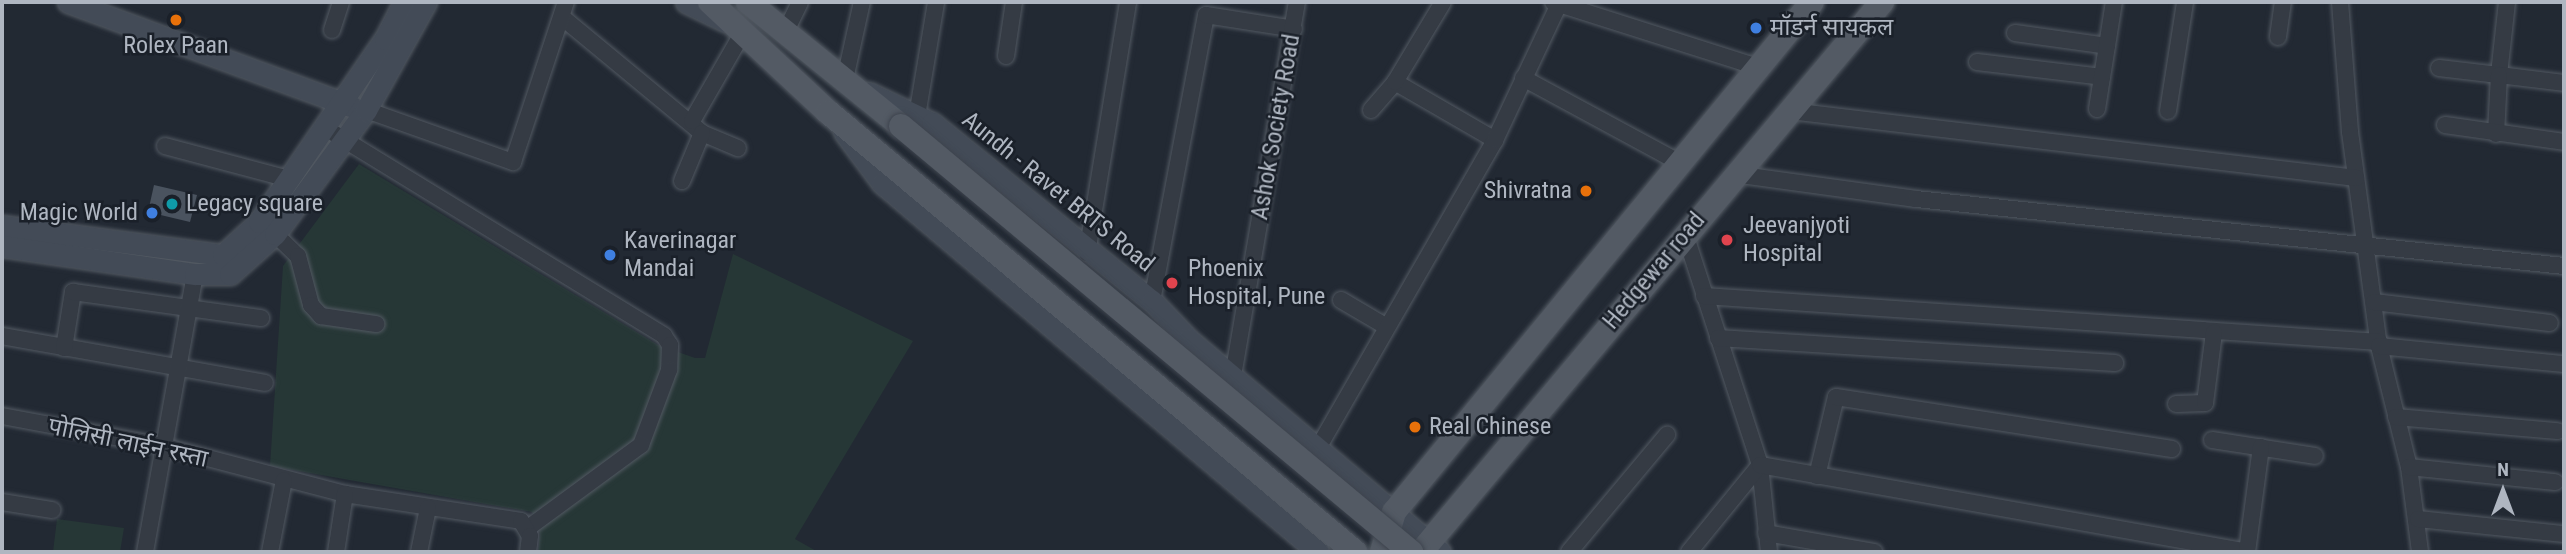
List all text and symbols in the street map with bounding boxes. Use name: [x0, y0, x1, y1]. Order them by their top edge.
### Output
marker: Rolex Paan: [168, 12, 184, 28]
place label: मॉडर्न सायकल: [1770, 14, 1893, 42]
marker: मॉडर्न सायकल: [1748, 20, 1764, 36]
place label: Rolex Paan: [123, 32, 229, 60]
street label: Ashok Society Road: [1246, 32, 1306, 222]
street label: Aundh - Ravet BRTS Road: [956, 106, 1160, 278]
place label: Shivratna: [1484, 177, 1572, 205]
marker: Shivratna: [1578, 183, 1594, 199]
place label: Legacy square: [186, 190, 323, 218]
marker: Legacy square: [164, 196, 180, 212]
place label: Magic World: [20, 199, 138, 227]
marker: Magic World: [144, 205, 160, 221]
street label: Hedgewar road: [1597, 207, 1711, 335]
place label: Jeevanjyoti Hospital: [1743, 212, 1850, 268]
place label: Kaverinagar Mandai: [624, 227, 736, 283]
marker: Jeevanjyoti Hospital: [1717, 230, 1737, 250]
marker: Kaverinagar Mandai: [602, 247, 618, 263]
place label: Phoenix Hospital, Pune: [1188, 255, 1325, 311]
marker: Phoenix Hospital, Pune: [1162, 273, 1182, 293]
street label: पोलिसी लाईन रस्ता: [46, 412, 210, 474]
place label: Real Chinese: [1429, 413, 1551, 441]
marker: Real Chinese: [1407, 419, 1423, 435]
north arrow: [2468, 456, 2538, 526]
text: N: [2497, 458, 2509, 481]

